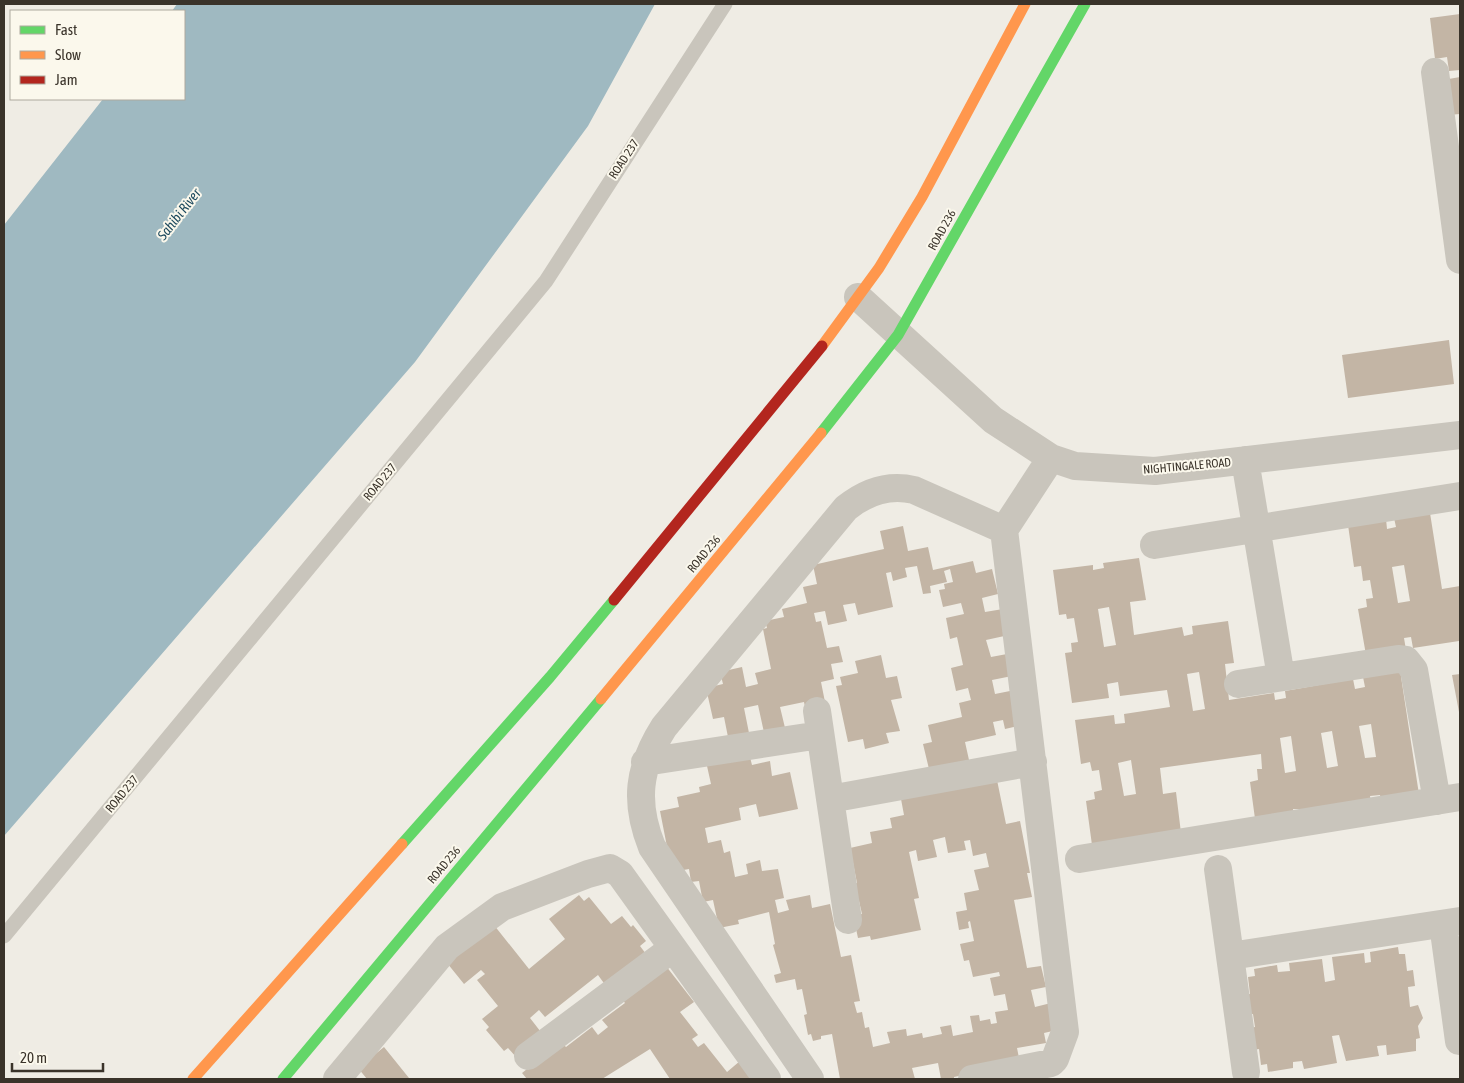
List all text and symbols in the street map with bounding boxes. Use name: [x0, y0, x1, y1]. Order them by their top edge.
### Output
legend: [10, 10, 185, 100]
text: Fast: [55, 21, 77, 38]
text: Slow: [55, 46, 81, 63]
text: Jam: [55, 71, 78, 88]
street label: ROAD 237: [606, 136, 642, 181]
water label: Sahibi River: [153, 185, 204, 244]
street label: ROAD 236: [925, 207, 959, 253]
street label: NIGHTINGALE ROAD: [1143, 455, 1232, 477]
street label: ROAD 237: [360, 460, 400, 503]
street label: ROAD 236: [684, 532, 724, 575]
street label: ROAD 237: [102, 772, 142, 815]
street label: ROAD 236: [424, 843, 464, 886]
scale bar: [12, 1040, 104, 1072]
text: 20 m: [20, 1049, 47, 1066]

